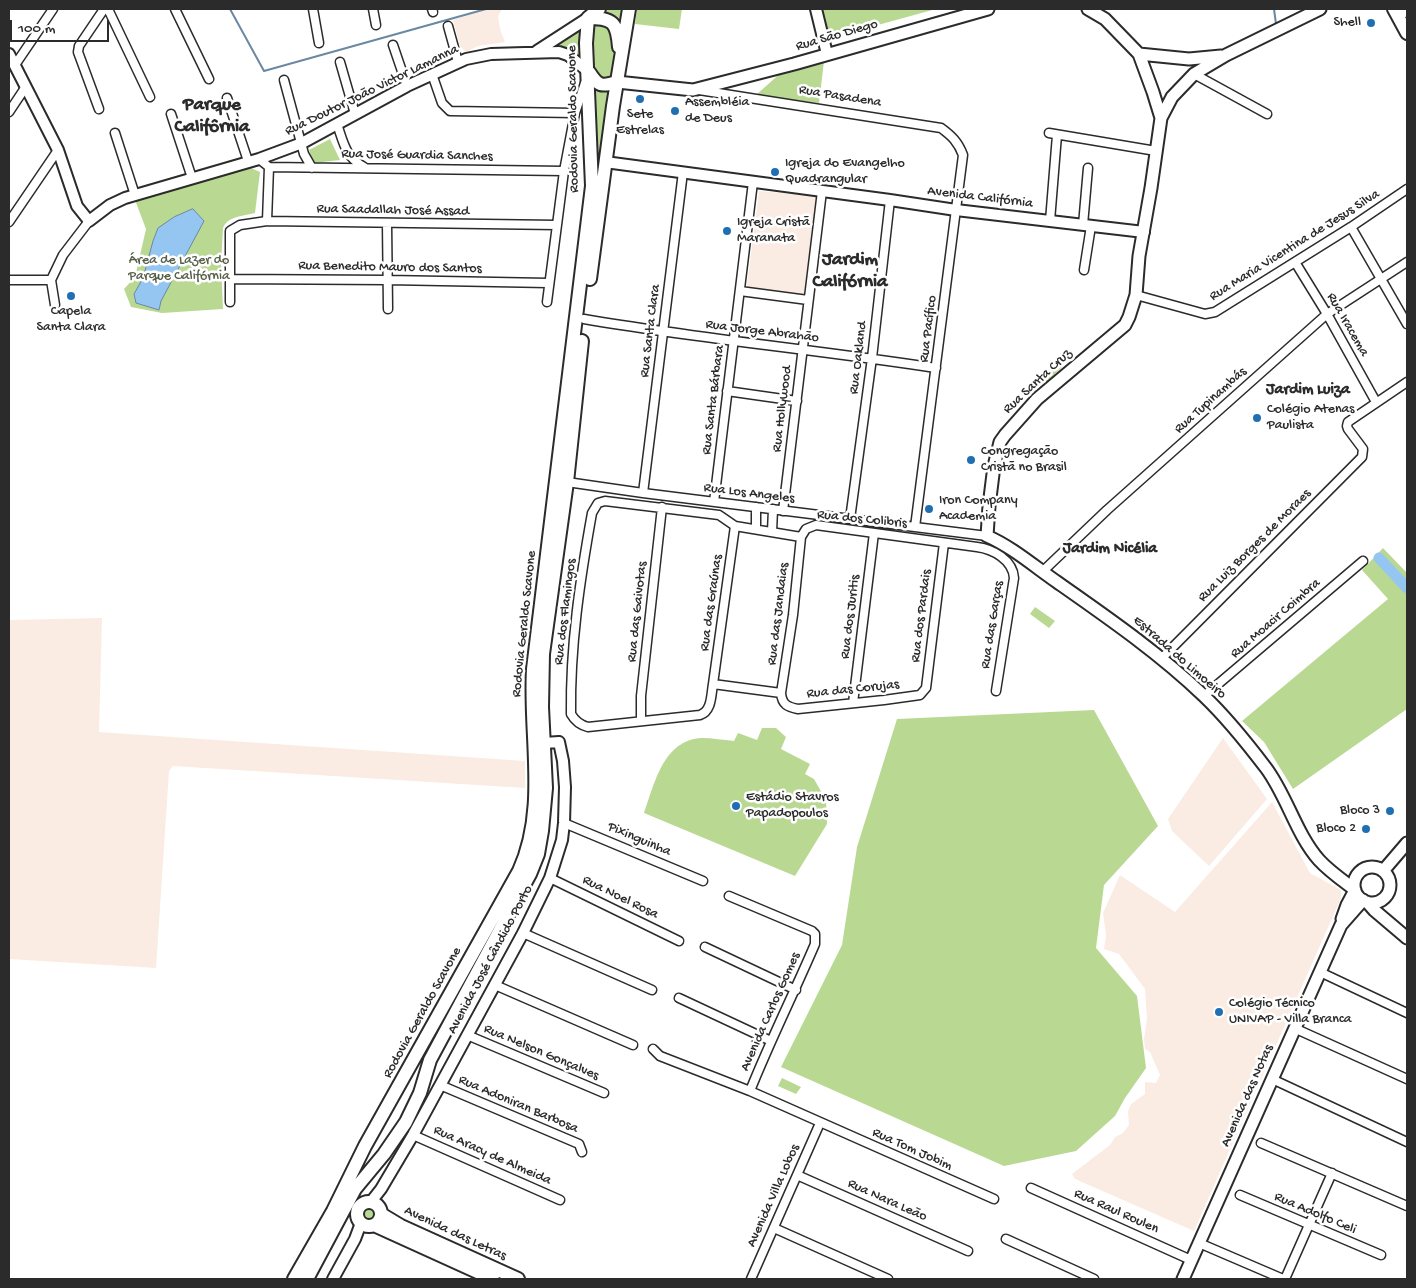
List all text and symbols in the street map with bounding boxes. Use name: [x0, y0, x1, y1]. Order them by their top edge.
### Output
scale bar: [12, 10, 111, 42]
place label: Shell: [1334, 15, 1361, 31]
street label: Rua São Diego: [794, 16, 880, 56]
marker: Shell: [1365, 17, 1377, 29]
text: 100 m: [18, 20, 55, 38]
street label: Rua Doutor João Victor Lamanna: [283, 42, 461, 140]
street label: Rodovia Geraldo Scavone: [564, 45, 584, 193]
street label: Rua Pasadena: [798, 82, 882, 112]
marker: Sete Estrelas: [634, 93, 646, 105]
district label: Parque Califôrnia: [174, 95, 250, 139]
place label: Assembléia de Deus: [685, 95, 749, 128]
marker: Assembléia de Deus: [669, 105, 681, 117]
place label: Sete Estrelas: [616, 107, 664, 140]
street label: Rua José Guardia Sanches: [341, 146, 493, 166]
place label: Igreja do Evangelho Quadrangular: [785, 156, 905, 188]
marker: Igreja do Evangelho Quadrangular: [769, 166, 781, 178]
street label: Avenida Califórnia: [926, 183, 1034, 213]
street label: Rua Maria Vicentina de Jesus Silva: [1207, 187, 1383, 305]
street label: Rua Saadallah José Assad: [317, 201, 469, 221]
place label: Igreja Cristã Maranata: [737, 215, 810, 248]
marker: Igreja Cristã Maranata: [721, 225, 733, 237]
district label: Jardim Califórnia: [812, 250, 888, 294]
park label: Área de Lazer do Parque Califórnia: [128, 253, 230, 286]
street label: Rua Benedito Mauro dos Santos: [298, 258, 482, 278]
street label: Rua Santa Clara: [637, 283, 665, 379]
marker: Capela Santa Clara: [65, 290, 77, 302]
street label: Rua Iracema: [1322, 290, 1372, 360]
street label: Rua Pacífico: [917, 294, 941, 364]
place label: Capela Santa Clara: [37, 304, 105, 336]
street label: Rua Jorge Abrahão: [704, 317, 820, 347]
street label: Rua Oakland: [846, 321, 872, 395]
street label: Rua Santa Bárbara: [699, 344, 729, 456]
street label: Rua Santa Cruz: [1000, 346, 1076, 418]
street label: Rua Tupinambás: [1171, 364, 1251, 438]
street label: Rua Hollywood: [769, 365, 797, 453]
district label: Jardim Luiza: [1266, 381, 1350, 401]
place label: Colégio Atenas Paulista: [1267, 402, 1355, 434]
marker: Colégio Atenas Paulista: [1251, 412, 1263, 424]
place label: Congregação Cristã no Brasil: [981, 444, 1067, 477]
marker: Congregação Cristã no Brasil: [965, 454, 977, 466]
street label: Rua Los Angeles: [703, 480, 795, 508]
street label: Rua Luiz Borges de Moraes: [1195, 486, 1315, 606]
place label: Iron Company Academia: [939, 493, 1018, 526]
marker: Iron Company Academia: [923, 503, 935, 515]
street label: Rua dos Colibris: [816, 507, 908, 533]
district label: Jardim Nicélia: [1063, 540, 1157, 560]
street label: Rodovia Geraldo Scavone: [509, 550, 541, 698]
street label: Rua das Graúnas: [697, 554, 727, 652]
street label: Rua dos Flamingos: [551, 558, 581, 666]
street label: Rua das Gaivotas: [624, 561, 652, 663]
street label: Rua das Jandaias: [764, 562, 794, 666]
street label: Rua dos Pardais: [908, 569, 936, 663]
street label: Rua dos Juritis: [837, 574, 865, 660]
street label: Rua Moacir Coimbra: [1228, 575, 1324, 663]
street label: Rua das Garças: [978, 580, 1008, 670]
street label: Estrada do Limoeiro: [1129, 613, 1229, 703]
street label: Rua das Corujas: [806, 677, 900, 703]
place label: Estádio Stavros Papadopoulos: [746, 790, 839, 822]
marker: Estádio Stavros Papadopoulos: [730, 800, 742, 812]
place label: Bloco 3: [1340, 803, 1380, 819]
marker: Bloco 3: [1384, 805, 1396, 817]
street label: Pixinguinha: [605, 819, 673, 861]
place label: Bloco 2: [1316, 821, 1356, 837]
marker: Bloco 2: [1360, 823, 1372, 835]
street label: Rua Noel Rosa: [579, 872, 661, 924]
street label: Avenida José Cândido Porto: [445, 883, 537, 1037]
street label: Rodovia Geraldo Scavone: [380, 944, 466, 1082]
street label: Avenida Carlos Gomes: [737, 950, 805, 1074]
place label: Colégio Técnico UNIVAP - Villa Branca: [1229, 996, 1352, 1028]
marker: Colégio Técnico UNIVAP - Villa Branca: [1213, 1006, 1225, 1018]
street label: Rua Nelson Gonçalves: [481, 1021, 601, 1085]
street label: Avenida das Notas: [1218, 1042, 1278, 1150]
street label: Rua Adoniran Barbosa: [456, 1072, 580, 1138]
street label: Rua Aracy de Almeida: [430, 1122, 554, 1190]
street label: Rua Tom Jobim: [869, 1125, 955, 1175]
street label: Avenida Villa Lobos: [744, 1142, 804, 1250]
street label: Rua Nara Leão: [845, 1176, 929, 1226]
street label: Rua Raul Roulen: [1071, 1186, 1161, 1238]
street label: Rua Adolfo Celi: [1271, 1189, 1359, 1239]
street label: Avenida das Letras: [401, 1203, 509, 1265]

